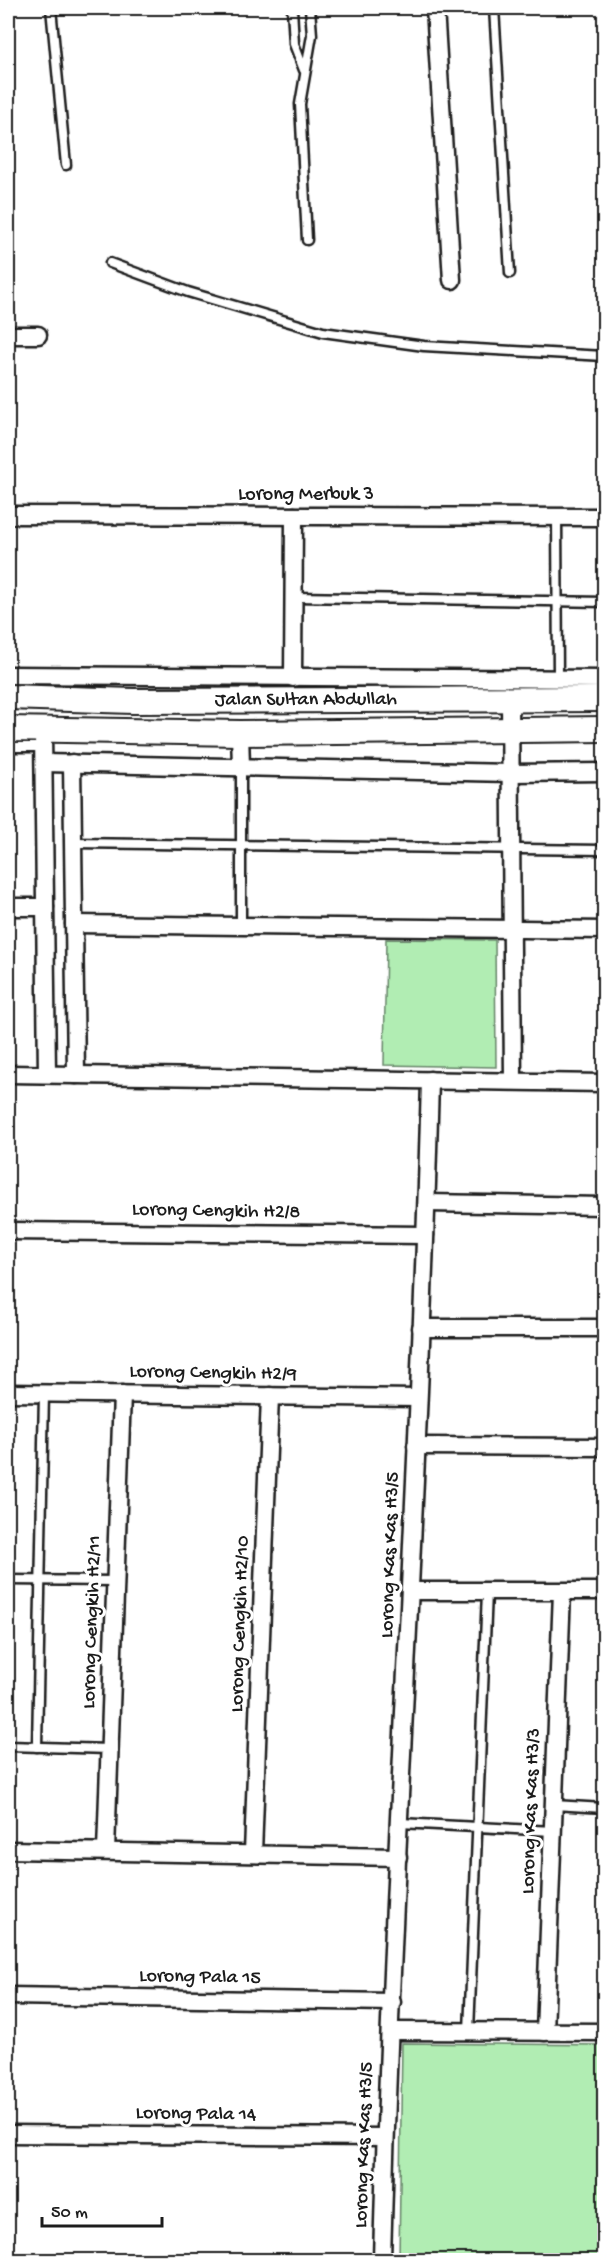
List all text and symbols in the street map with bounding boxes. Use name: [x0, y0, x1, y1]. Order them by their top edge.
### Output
street label: Lorong Merbuk 3: [238, 484, 374, 507]
street label: Jalan Sultan Abdullah: [215, 688, 397, 712]
street label: Lorong Cengkih H2/8: [132, 1199, 300, 1225]
street label: Lorong Cengkih H2/9: [129, 1361, 297, 1387]
street label: Lorong Kas Kas H3/5: [377, 1471, 405, 1639]
street label: Lorong Cengkih H2/11: [78, 1535, 108, 1709]
street label: Lorong Cengkih H2/10: [226, 1535, 256, 1713]
street label: Lorong Kas Kas H3/3: [518, 1728, 546, 1894]
street label: Lorong Pala 15: [139, 1965, 261, 1991]
street label: Lorong Kas Kas H3/5: [351, 2061, 379, 2229]
street label: Lorong Pala 14: [135, 2102, 257, 2128]
scale bar: [42, 2190, 162, 2228]
text: 50 m: [51, 2203, 88, 2224]

